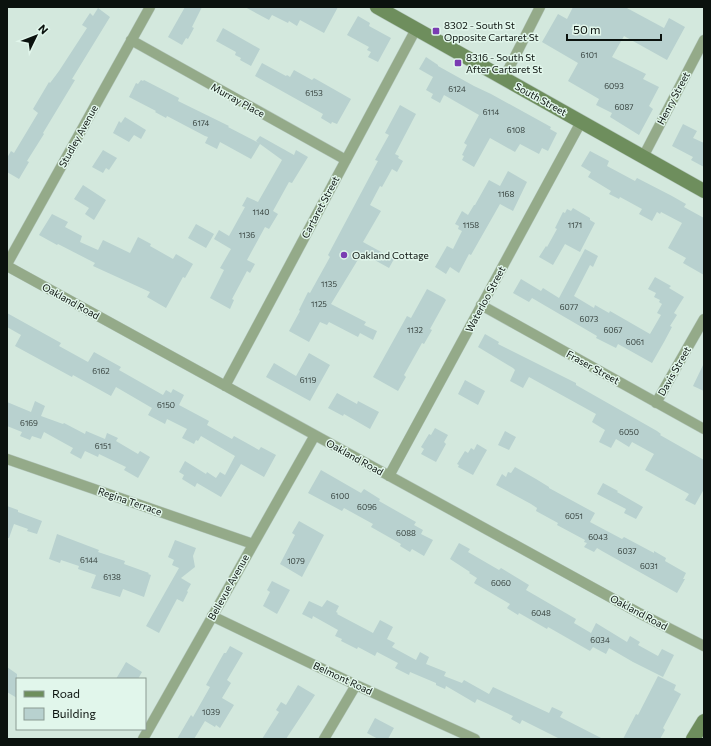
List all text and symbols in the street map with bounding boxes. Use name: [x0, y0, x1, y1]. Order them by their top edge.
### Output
north arrow: [16, 16, 56, 56]
scale bar: [567, 16, 661, 42]
place label: 8302 - South St Opposite Cartaret St: [444, 19, 539, 43]
text: N: [36, 21, 51, 36]
text: 50 m: [573, 22, 601, 36]
marker: 8302 - South St Opposite Cartaret St: [431, 26, 441, 36]
house number: 6101: [581, 50, 597, 60]
place label: 8316 - South St After Cartaret St: [466, 51, 542, 75]
marker: 8316 - South St After Cartaret St: [453, 58, 463, 68]
street label: Henry Street: [654, 70, 692, 126]
street label: Murray Place: [209, 80, 267, 120]
street label: South Street: [513, 80, 569, 118]
house number: 6093: [604, 81, 624, 91]
house number: 6124: [448, 84, 466, 94]
house number: 6153: [305, 88, 323, 98]
house number: 6087: [614, 102, 634, 112]
street label: Studley Avenue: [56, 103, 100, 169]
house number: 6114: [483, 107, 499, 117]
house number: 6174: [193, 118, 210, 128]
house number: 6108: [507, 125, 525, 135]
street label: Cartaret Street: [299, 174, 341, 240]
house number: 1168: [498, 189, 514, 199]
house number: 1140: [253, 207, 269, 217]
house number: 1158: [463, 220, 479, 230]
house number: 1171: [568, 220, 582, 230]
house number: 1136: [239, 230, 255, 240]
place label: Oakland Cottage: [352, 249, 429, 261]
marker: Oakland Cottage: [339, 250, 349, 260]
street label: Waterloo Street: [463, 264, 507, 334]
house number: 1135: [321, 279, 337, 289]
street label: Oakland Road: [40, 280, 102, 322]
house number: 1125: [311, 299, 327, 309]
house number: 6077: [560, 302, 578, 312]
house number: 6073: [580, 314, 599, 324]
house number: 1132: [407, 325, 423, 335]
house number: 6067: [603, 325, 623, 335]
house number: 6061: [626, 337, 644, 347]
street label: Davis Street: [655, 344, 693, 398]
street label: Fraser Street: [564, 348, 622, 386]
house number: 6162: [92, 366, 110, 376]
house number: 6119: [300, 375, 316, 385]
house number: 6150: [157, 400, 175, 410]
house number: 6169: [20, 418, 38, 428]
house number: 6050: [619, 427, 639, 437]
street label: Oakland Road: [324, 436, 386, 478]
house number: 6151: [95, 441, 111, 451]
street label: Regina Terrace: [96, 484, 164, 518]
house number: 6100: [331, 491, 349, 501]
house number: 6096: [357, 502, 377, 512]
house number: 6051: [565, 511, 583, 521]
house number: 6088: [396, 528, 416, 538]
house number: 6043: [588, 532, 608, 542]
house number: 6037: [618, 546, 636, 556]
street label: Bellevue Avenue: [205, 552, 251, 622]
house number: 6144: [80, 555, 98, 565]
house number: 1079: [287, 556, 305, 566]
house number: 6031: [640, 561, 658, 571]
house number: 6138: [103, 572, 121, 582]
house number: 6060: [491, 578, 511, 588]
street label: Oakland Road: [608, 592, 670, 632]
house number: 6048: [531, 608, 551, 618]
house number: 6034: [590, 635, 610, 645]
street label: Belmont Road: [311, 659, 375, 697]
legend: [16, 678, 146, 730]
text: Road: [52, 686, 80, 700]
text: Building: [52, 706, 96, 720]
house number: 1039: [202, 707, 220, 717]

